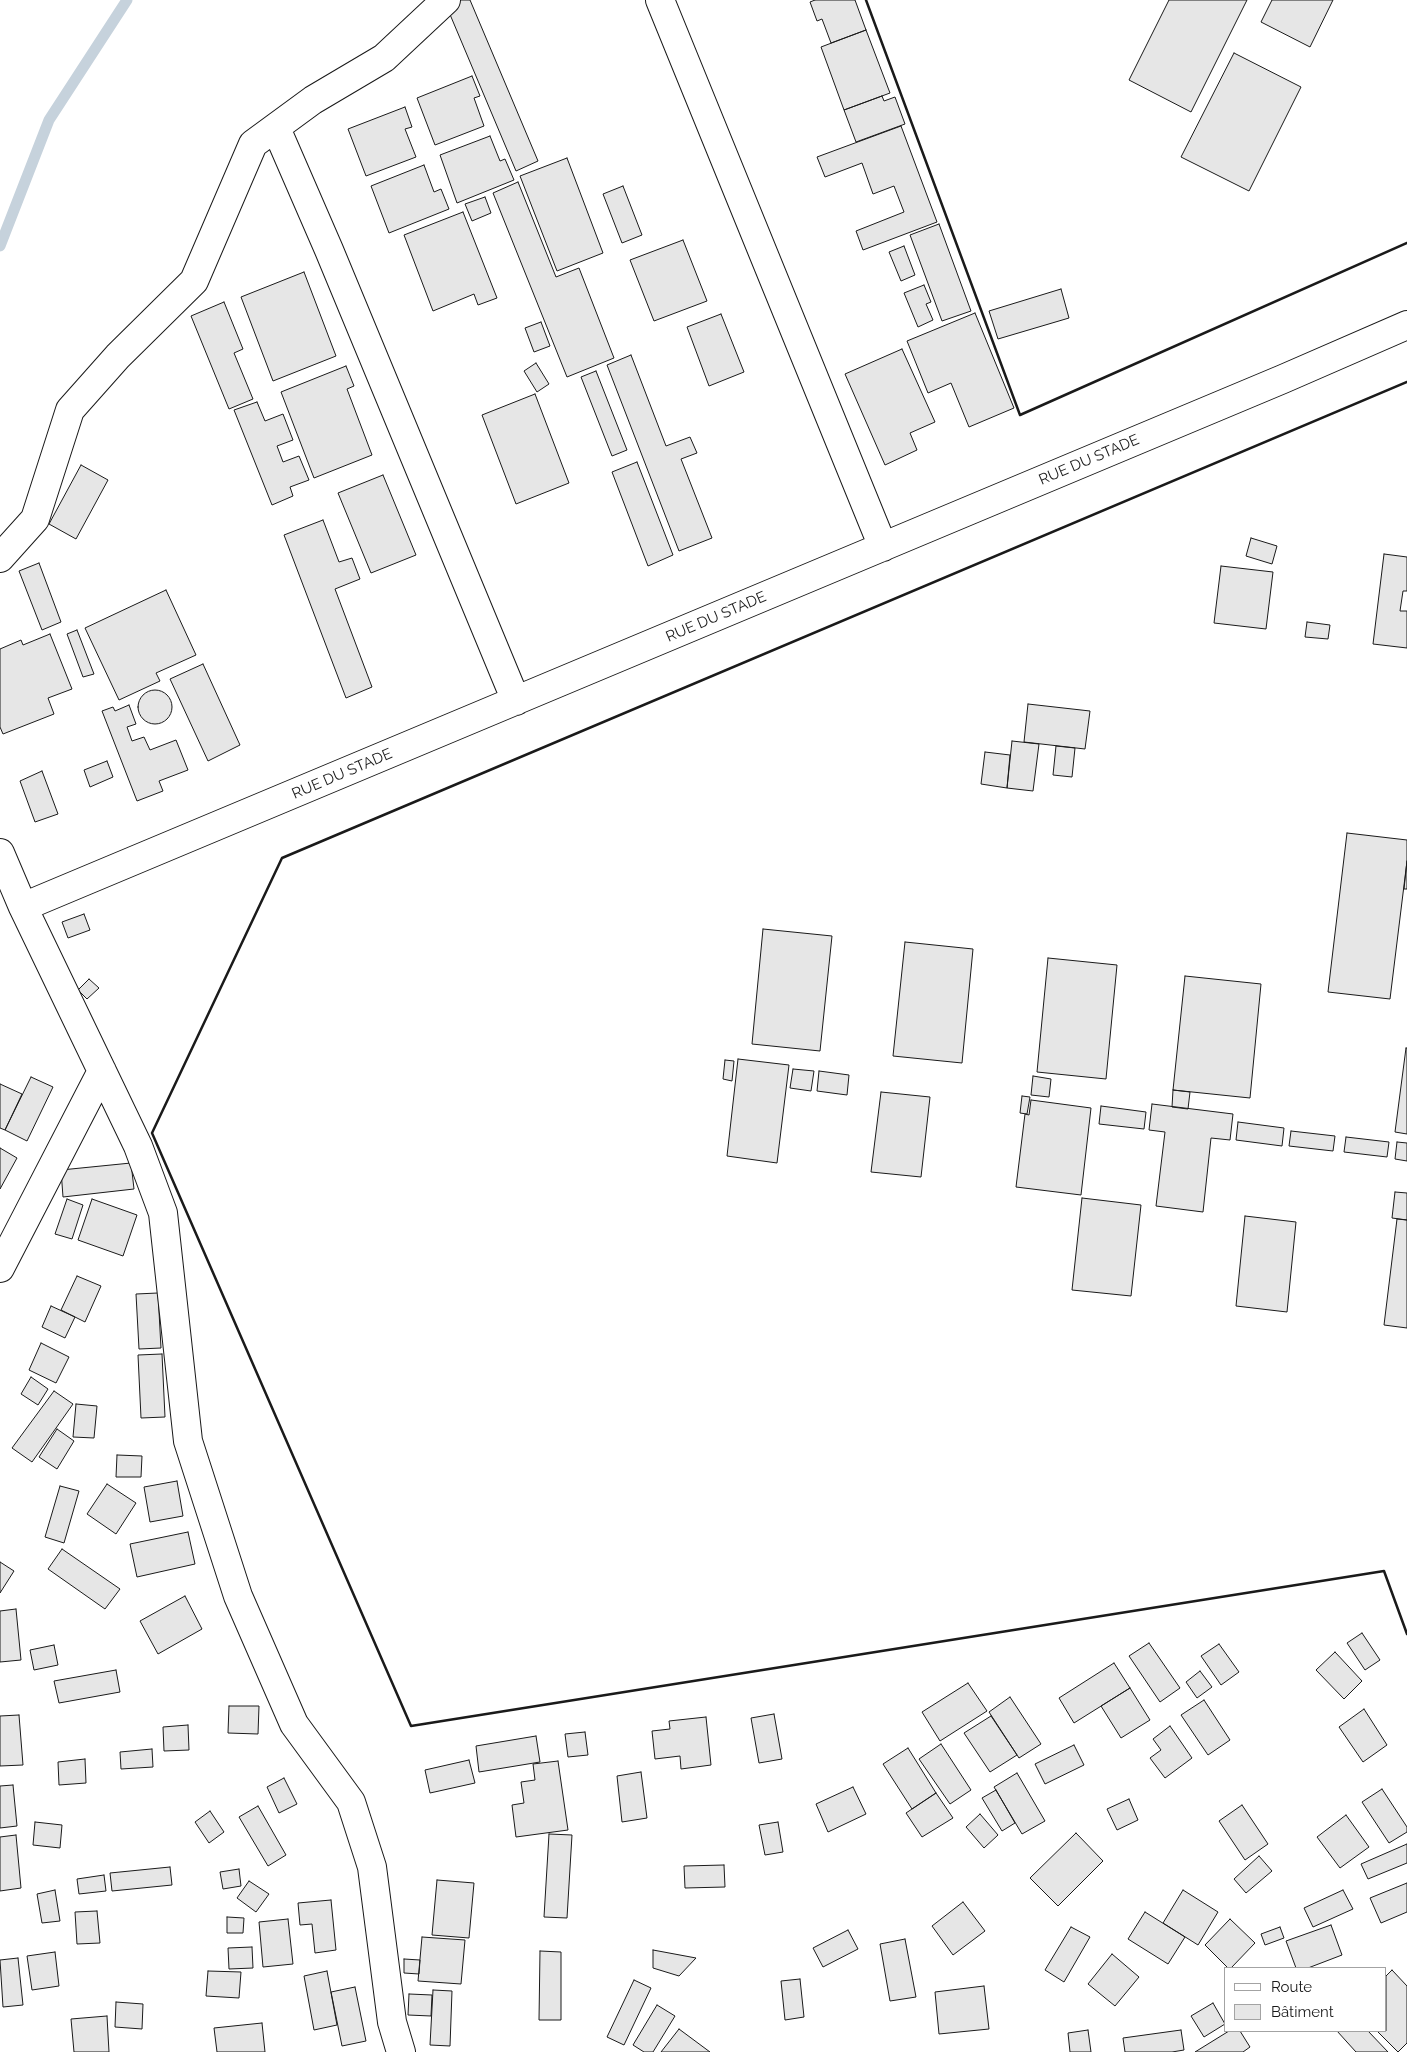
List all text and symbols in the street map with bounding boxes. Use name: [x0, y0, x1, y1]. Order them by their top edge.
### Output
street label: RUE DU STADE: [1036, 431, 1142, 489]
street label: RUE DU STADE: [663, 588, 769, 646]
street label: RUE DU STADE: [289, 745, 395, 803]
legend: [1224, 1967, 1387, 2032]
text: Route: [1271, 1978, 1312, 1996]
text: Bâtiment: [1271, 2003, 1334, 2021]

